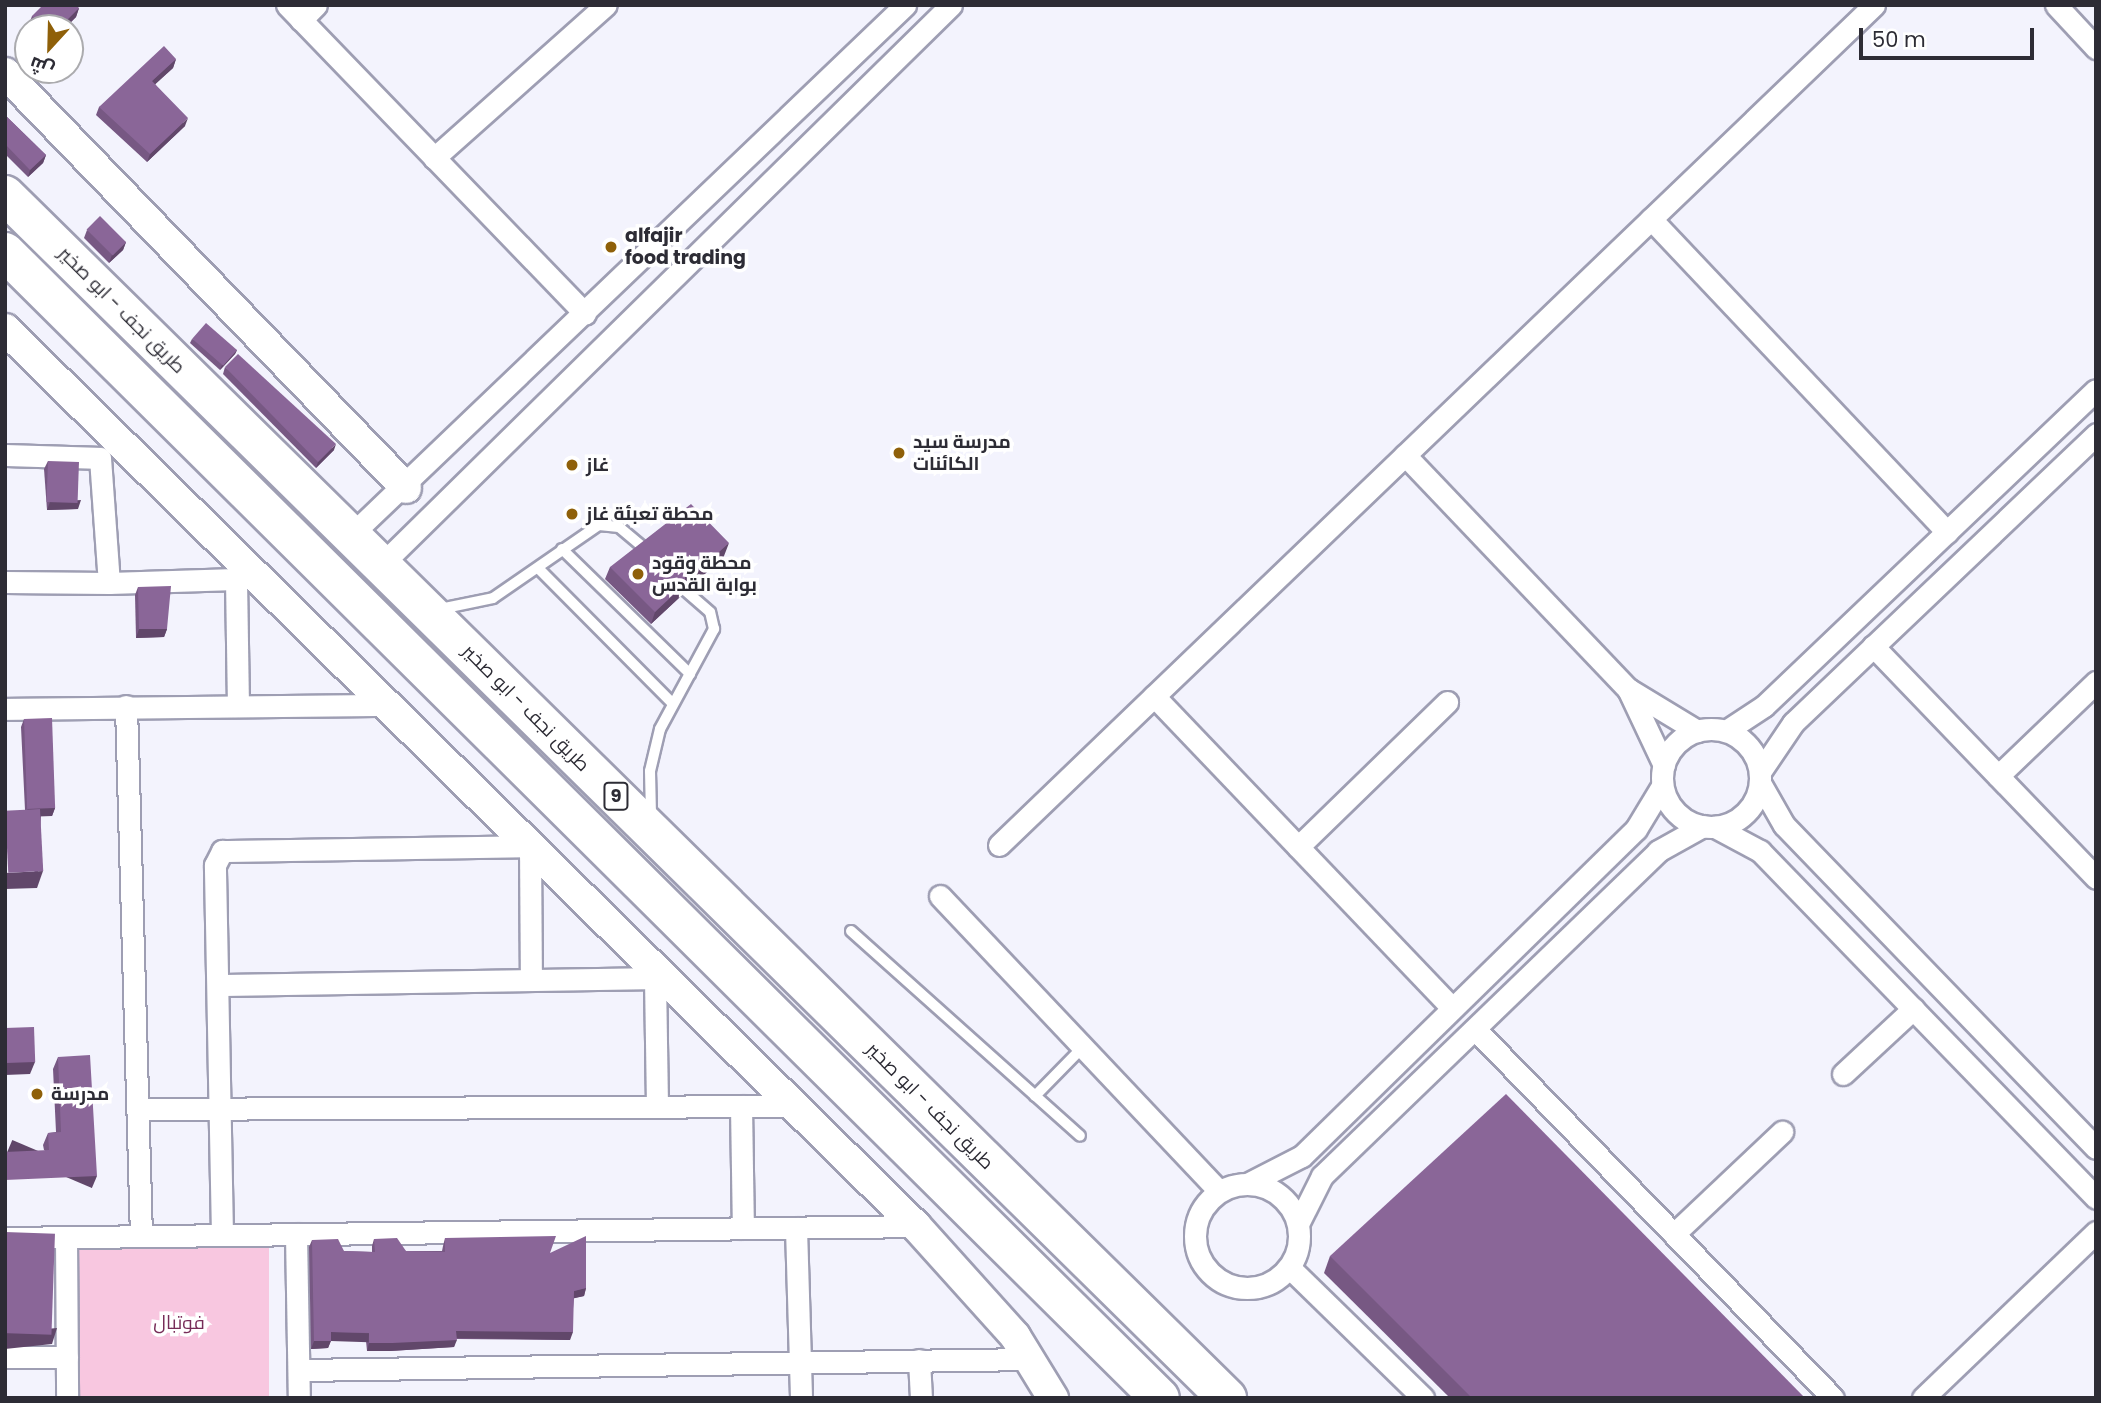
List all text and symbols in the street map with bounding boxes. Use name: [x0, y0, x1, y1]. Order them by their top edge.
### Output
north arrow: [14, 14, 84, 84]
scale bar: [1863, 14, 2038, 58]
text: 50 m: [1872, 25, 1926, 54]
text: ش: [25, 50, 58, 84]
place label: alfajir food trading: [625, 225, 746, 269]
marker: alfajir food trading: [603, 239, 619, 255]
street label: طريق نجف - ابو صخير: [54, 242, 190, 378]
place label: مدرسة سيد الكائنات: [913, 431, 1011, 475]
marker: مدرسة سيد الكائنات: [891, 445, 907, 461]
place label: غاز: [586, 454, 610, 476]
marker: غاز: [564, 457, 580, 473]
place label: محطة تعبئة غاز: [586, 503, 713, 525]
marker: محطة تعبئة غاز: [564, 506, 580, 522]
place label: محطة وقود بوابة القدس: [652, 552, 757, 596]
marker: محطة وقود بوابة القدس: [630, 566, 646, 582]
street label: طريق نجف - ابو صخير: [458, 640, 594, 776]
road number: 9: [602, 782, 630, 810]
street label: طريق نجف - ابو صخير: [862, 1038, 998, 1174]
place label: مدرسة: [51, 1083, 109, 1105]
marker: مدرسة: [29, 1086, 45, 1102]
park label: فوتبال: [153, 1312, 205, 1334]

